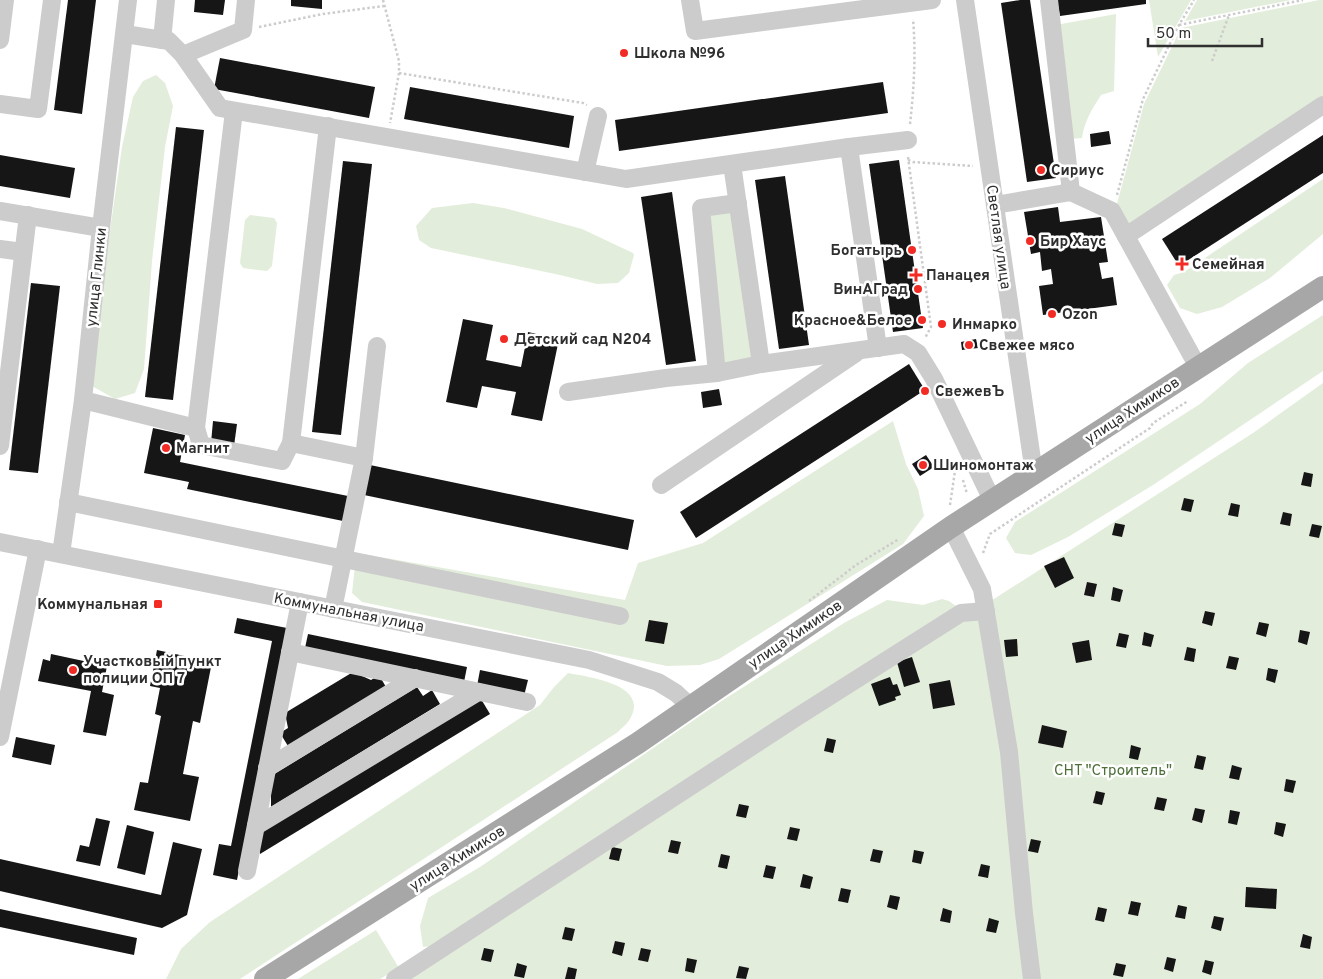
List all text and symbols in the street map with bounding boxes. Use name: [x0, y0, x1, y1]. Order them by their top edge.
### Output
scale bar: [1148, 15, 1262, 47]
text: 50 m: [1156, 25, 1191, 44]
place label: Школа №96: [634, 45, 725, 64]
marker: Школа №96: [618, 47, 630, 59]
place label: Сириус: [1051, 162, 1104, 181]
marker: Сириус: [1035, 164, 1047, 176]
street label: Светлая улица: [981, 184, 1014, 291]
street label: улица Глинки: [83, 227, 112, 328]
place label: Бир Хаус: [1040, 233, 1106, 252]
marker: Бир Хаус: [1024, 235, 1036, 247]
place label: Богатырь: [831, 242, 902, 261]
marker: Богатырь: [906, 244, 918, 256]
place label: Семейная: [1192, 256, 1265, 275]
marker: Семейная: [1176, 258, 1188, 270]
place label: Панацея: [926, 267, 990, 286]
marker: Панацея: [910, 269, 922, 281]
place label: ВинАГрад: [833, 281, 908, 300]
marker: ВинАГрад: [912, 283, 924, 295]
place label: Ozon: [1062, 306, 1098, 325]
marker: Ozon: [1046, 308, 1058, 320]
place label: Красное&Белое: [794, 312, 912, 331]
marker: Красное&Белое: [916, 314, 928, 326]
place label: Инмарко: [952, 316, 1017, 335]
marker: Инмарко: [936, 318, 948, 330]
place label: Детский сад N204: [514, 331, 651, 350]
marker: Детский сад N204: [498, 333, 510, 345]
place label: Свежее мясо: [979, 337, 1075, 356]
marker: Свежее мясо: [963, 339, 975, 351]
street label: улица Химиков: [1082, 374, 1184, 449]
place label: СвежевЪ: [935, 383, 1004, 402]
marker: СвежевЪ: [919, 385, 931, 397]
place label: Магнит: [176, 440, 229, 459]
marker: Магнит: [160, 442, 172, 454]
place label: Шиномонтаж: [933, 457, 1034, 476]
marker: Шиномонтаж: [917, 459, 929, 471]
street label: Коммунальная улица: [272, 590, 425, 637]
place label: Коммунальная: [37, 596, 148, 615]
street label: улица Химиков: [745, 597, 846, 674]
marker: Коммунальная: [152, 598, 164, 610]
place label: Участковый пункт полиции ОП 7: [83, 653, 221, 689]
marker: Участковый пункт полиции ОП 7: [67, 664, 79, 676]
park label: СНТ "Строитель": [1054, 762, 1172, 781]
street label: улица Химиков: [407, 822, 509, 896]

